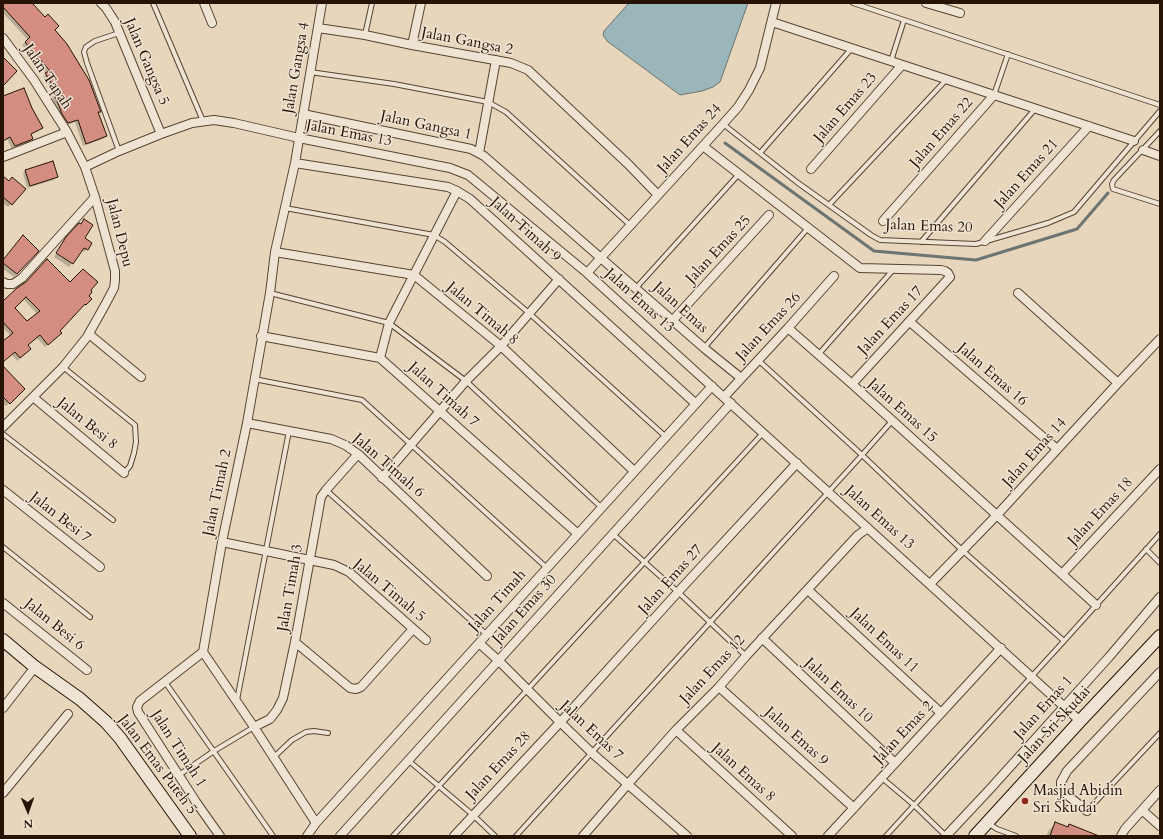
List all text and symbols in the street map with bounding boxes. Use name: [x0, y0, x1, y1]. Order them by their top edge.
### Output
street label: Jalan Gangsa 5: [120, 16, 172, 108]
street label: Jalan Gangsa 4: [280, 21, 314, 115]
street label: Jalan Gangsa 2: [420, 24, 514, 60]
street label: Jalan Tapah: [19, 41, 75, 113]
street label: Jalan Emas 23: [811, 69, 881, 147]
street label: Jalan Emas 22: [907, 94, 977, 172]
street label: Jalan Emas 24: [654, 101, 726, 177]
street label: Jalan Gangsa 1: [379, 108, 473, 144]
street label: Jalan Emas 13: [304, 117, 394, 151]
street label: Jalan Emas 21: [991, 136, 1063, 212]
street label: Jalan Timah 9: [486, 194, 564, 266]
street label: Jalan Depu: [102, 197, 136, 269]
street label: Jalan Emas 25: [683, 212, 755, 288]
street label: Jalan Emas 20: [885, 216, 973, 238]
street label: Jalan Emas 13: [601, 265, 677, 337]
street label: Jalan Timah 8: [442, 279, 522, 349]
street label: Jalan Emas: [649, 279, 711, 337]
street label: Jalan Emas 17: [855, 283, 927, 359]
street label: Jalan Emas 26: [733, 289, 805, 365]
street label: Jalan Emas 16: [953, 340, 1031, 410]
street label: Jalan Timah 7: [404, 359, 482, 431]
street label: Jalan Emas 15: [864, 375, 940, 447]
street label: Jalan Besi 8: [53, 394, 121, 454]
street label: Jalan Emas 14: [999, 415, 1071, 491]
street label: Jalan Timah 6: [349, 430, 427, 502]
street label: Jalan Timah 2: [200, 448, 236, 538]
street label: Jalan Emas 18: [1065, 474, 1137, 550]
street label: Jalan Emas 13: [841, 482, 917, 554]
street label: Jalan Besi 7: [26, 489, 94, 547]
street label: Jalan Emas 27: [635, 542, 707, 618]
street label: Jalan Timah 3: [274, 543, 308, 633]
street label: Jalan Timah 5: [349, 556, 429, 626]
street label: Jalan Timah: [466, 566, 530, 636]
street label: Jalan Emas 30: [489, 572, 561, 648]
street label: Jalan Besi 6: [20, 595, 88, 655]
street label: Jalan Emas 11: [846, 605, 922, 677]
street label: Jalan Emas 12: [677, 632, 749, 708]
street label: Jalan Emas 10: [800, 655, 876, 727]
street label: Jalan Emas 1: [1011, 672, 1077, 744]
street label: Jalan Sri Skudai: [1015, 683, 1095, 767]
street label: Jalan Emas 7: [556, 697, 626, 765]
street label: Jalan Emas 2: [870, 698, 938, 768]
street label: Jalan Emas 9: [760, 704, 832, 770]
street label: Jalan Timah 1: [146, 707, 210, 791]
street label: Jalan Emas Puteh 5: [114, 711, 200, 819]
street label: Jalan Emas 28: [463, 728, 535, 804]
street label: Jalan Emas 8: [707, 740, 779, 806]
place label: Masjid Abidin Sri Skudai: [1033, 783, 1123, 818]
north arrow: [8, 791, 48, 831]
marker: Masjid Abidin Sri Skudai: [1020, 796, 1030, 806]
text: N: [23, 816, 33, 831]

